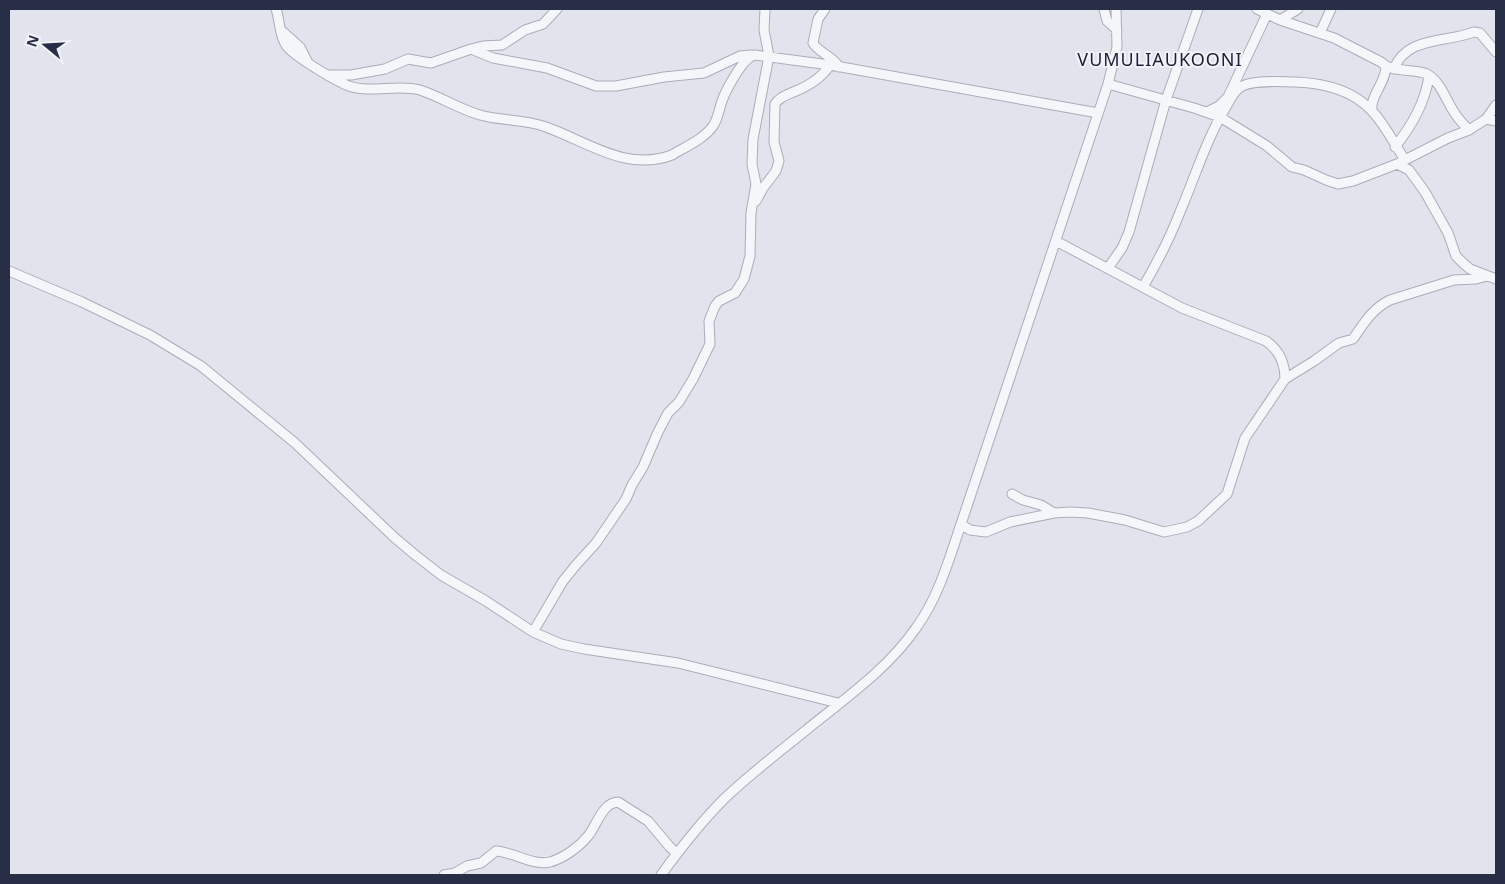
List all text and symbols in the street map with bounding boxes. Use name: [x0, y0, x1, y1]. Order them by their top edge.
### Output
north arrow: [20, 20, 70, 70]
text: N: [21, 32, 43, 49]
district label: VUMULIAUKOONI: [1077, 47, 1243, 71]

